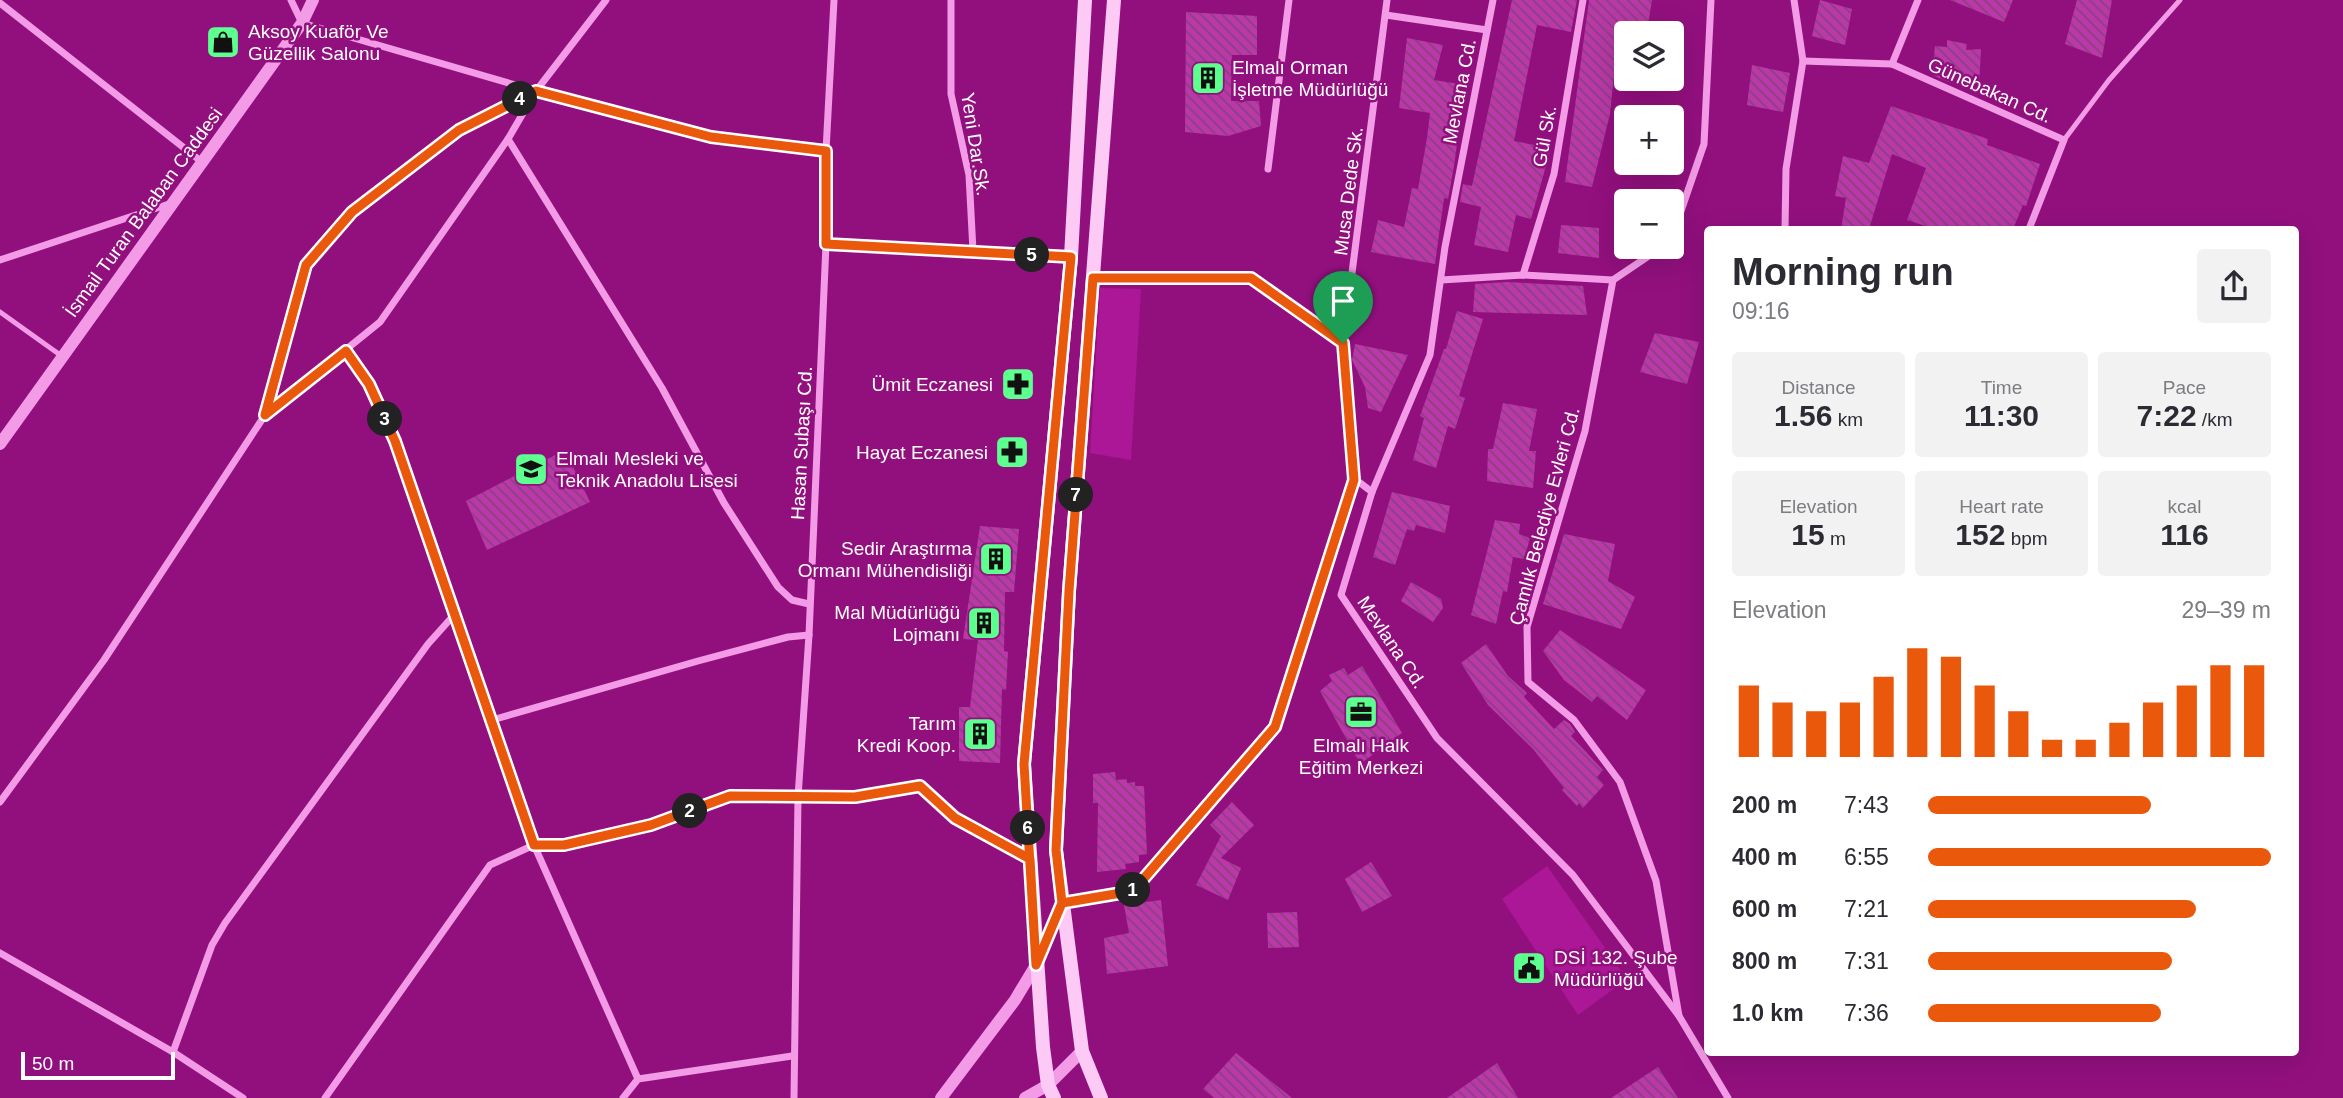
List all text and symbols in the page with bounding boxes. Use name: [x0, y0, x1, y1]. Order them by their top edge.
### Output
place label: Aksoy Kuaför Ve Güzellik Salonu: [248, 21, 388, 64]
map controls: [1614, 21, 1684, 259]
button: layers: [1614, 21, 1684, 91]
shop icon: Aksoy Kuaför Ve Güzellik Salonu: [204, 23, 242, 61]
street label: Mevlana Cd.: [1439, 37, 1480, 145]
street label: Günebakan Cd.: [1925, 54, 2055, 127]
place label: Elmalı Orman İşletme Müdürlüğü: [1232, 57, 1388, 100]
building icon: Elmalı Orman İşletme Müdürlüğü: [1189, 59, 1227, 97]
pin: 4: [503, 82, 538, 116]
text: 4: [514, 88, 525, 109]
street label: Yeni Dar.Sk.: [957, 91, 994, 197]
street label: İsmail Turan Balaban Caddesi: [60, 104, 226, 321]
street label: Gül Sk.: [1529, 104, 1560, 169]
button: +: [1614, 105, 1684, 175]
street label: Musa Dede Sk.: [1330, 125, 1367, 257]
button: −: [1614, 189, 1684, 259]
pin: 5: [1014, 238, 1050, 272]
text: 5: [1026, 244, 1037, 265]
button: share: [2197, 249, 2271, 323]
text: Morning run: [1732, 251, 1954, 293]
pin: [1313, 271, 1373, 343]
icon: arrive: [1324, 282, 1362, 320]
text: 09:16: [1732, 298, 1790, 324]
street label: Hasan Subaşı Cd.: [787, 365, 816, 521]
pharmacy icon: Ümit Eczanesi: [999, 365, 1037, 403]
place label: Ümit Eczanesi: [872, 374, 993, 395]
text: Distance: [1782, 377, 1855, 398]
text: Time: [1981, 377, 2022, 398]
text: Pace: [2163, 377, 2206, 398]
text: 1.56: [1774, 399, 1832, 432]
text: 11:30: [1964, 399, 2039, 432]
text: 7:22: [2137, 399, 2197, 432]
pin: 3: [368, 402, 402, 436]
street label: Çamlık Belediye Evleri Cd.: [1505, 405, 1584, 627]
text: 3: [379, 408, 390, 429]
text: km: [1832, 409, 1863, 430]
text: /km: [2197, 409, 2232, 430]
pharmacy icon: Hayat Eczanesi: [993, 433, 1031, 471]
place label: Hayat Eczanesi: [856, 442, 988, 463]
place label: Elmalı Mesleki ve Teknik Anadolu Lisesi: [556, 448, 738, 491]
school or university icon: Elmalı Mesleki ve Teknik Anadolu Lisesi: [512, 450, 550, 488]
pin: 7: [1058, 477, 1094, 512]
text: 7: [1070, 484, 1081, 505]
text: Elevation: [1779, 496, 1858, 517]
text: Heart rate: [1959, 496, 2044, 517]
text: kcal: [2168, 496, 2201, 517]
text: 15: [1791, 518, 1825, 551]
text: 152: [1955, 518, 2005, 551]
text: 116: [2160, 518, 2209, 551]
text: m: [1825, 528, 1846, 549]
text: bpm: [2005, 528, 2048, 549]
place label: Sedir Araştırma Ormanı Mühendisliği: [798, 538, 972, 581]
building icon: Sedir Araştırma Ormanı Mühendisliği: [977, 540, 1015, 578]
street label: Mevlana Cd.: [1353, 592, 1430, 692]
text: Elevation: [1732, 597, 1827, 623]
text: 29–39 m: [2181, 597, 2271, 623]
place label: Mal Müdürlüğü Lojmanı: [834, 602, 960, 645]
building icon: Mal Müdürlüğü Lojmanı: [965, 604, 1003, 642]
office icon: Elmalı Halk Eğitim Merkezi: [1342, 693, 1380, 731]
place label: Tarım Kredi Koop.: [857, 713, 956, 756]
building icon: Tarım Kredi Koop.: [961, 715, 999, 753]
place label: Elmalı Halk Eğitim Merkezi: [1299, 735, 1423, 778]
text: 200 m: [1732, 792, 1797, 818]
text: 7:43: [1844, 792, 1889, 818]
pin: 2: [672, 794, 708, 828]
text: 2: [684, 800, 695, 821]
pin: 6: [1010, 810, 1046, 846]
text: 6: [1022, 817, 1033, 838]
text: 400 m: [1732, 844, 1797, 870]
text: 6:55: [1844, 844, 1889, 870]
pin: 1: [1116, 872, 1150, 908]
text: 1: [1127, 879, 1138, 900]
text: 600 m: [1732, 896, 1797, 922]
text: 7:21: [1844, 896, 1889, 922]
place label: DSİ 132. Şube Müdürlüğü: [1554, 947, 1678, 990]
text: 800 m: [1732, 948, 1797, 974]
text: 7:31: [1844, 948, 1889, 974]
public building icon: DSİ 132. Şube Müdürlüğü: [1510, 949, 1548, 987]
text: 1.0 km: [1732, 1000, 1804, 1026]
text: 7:36: [1844, 1000, 1889, 1026]
scale bar: [21, 1049, 175, 1081]
text: 50 m: [32, 1053, 74, 1074]

